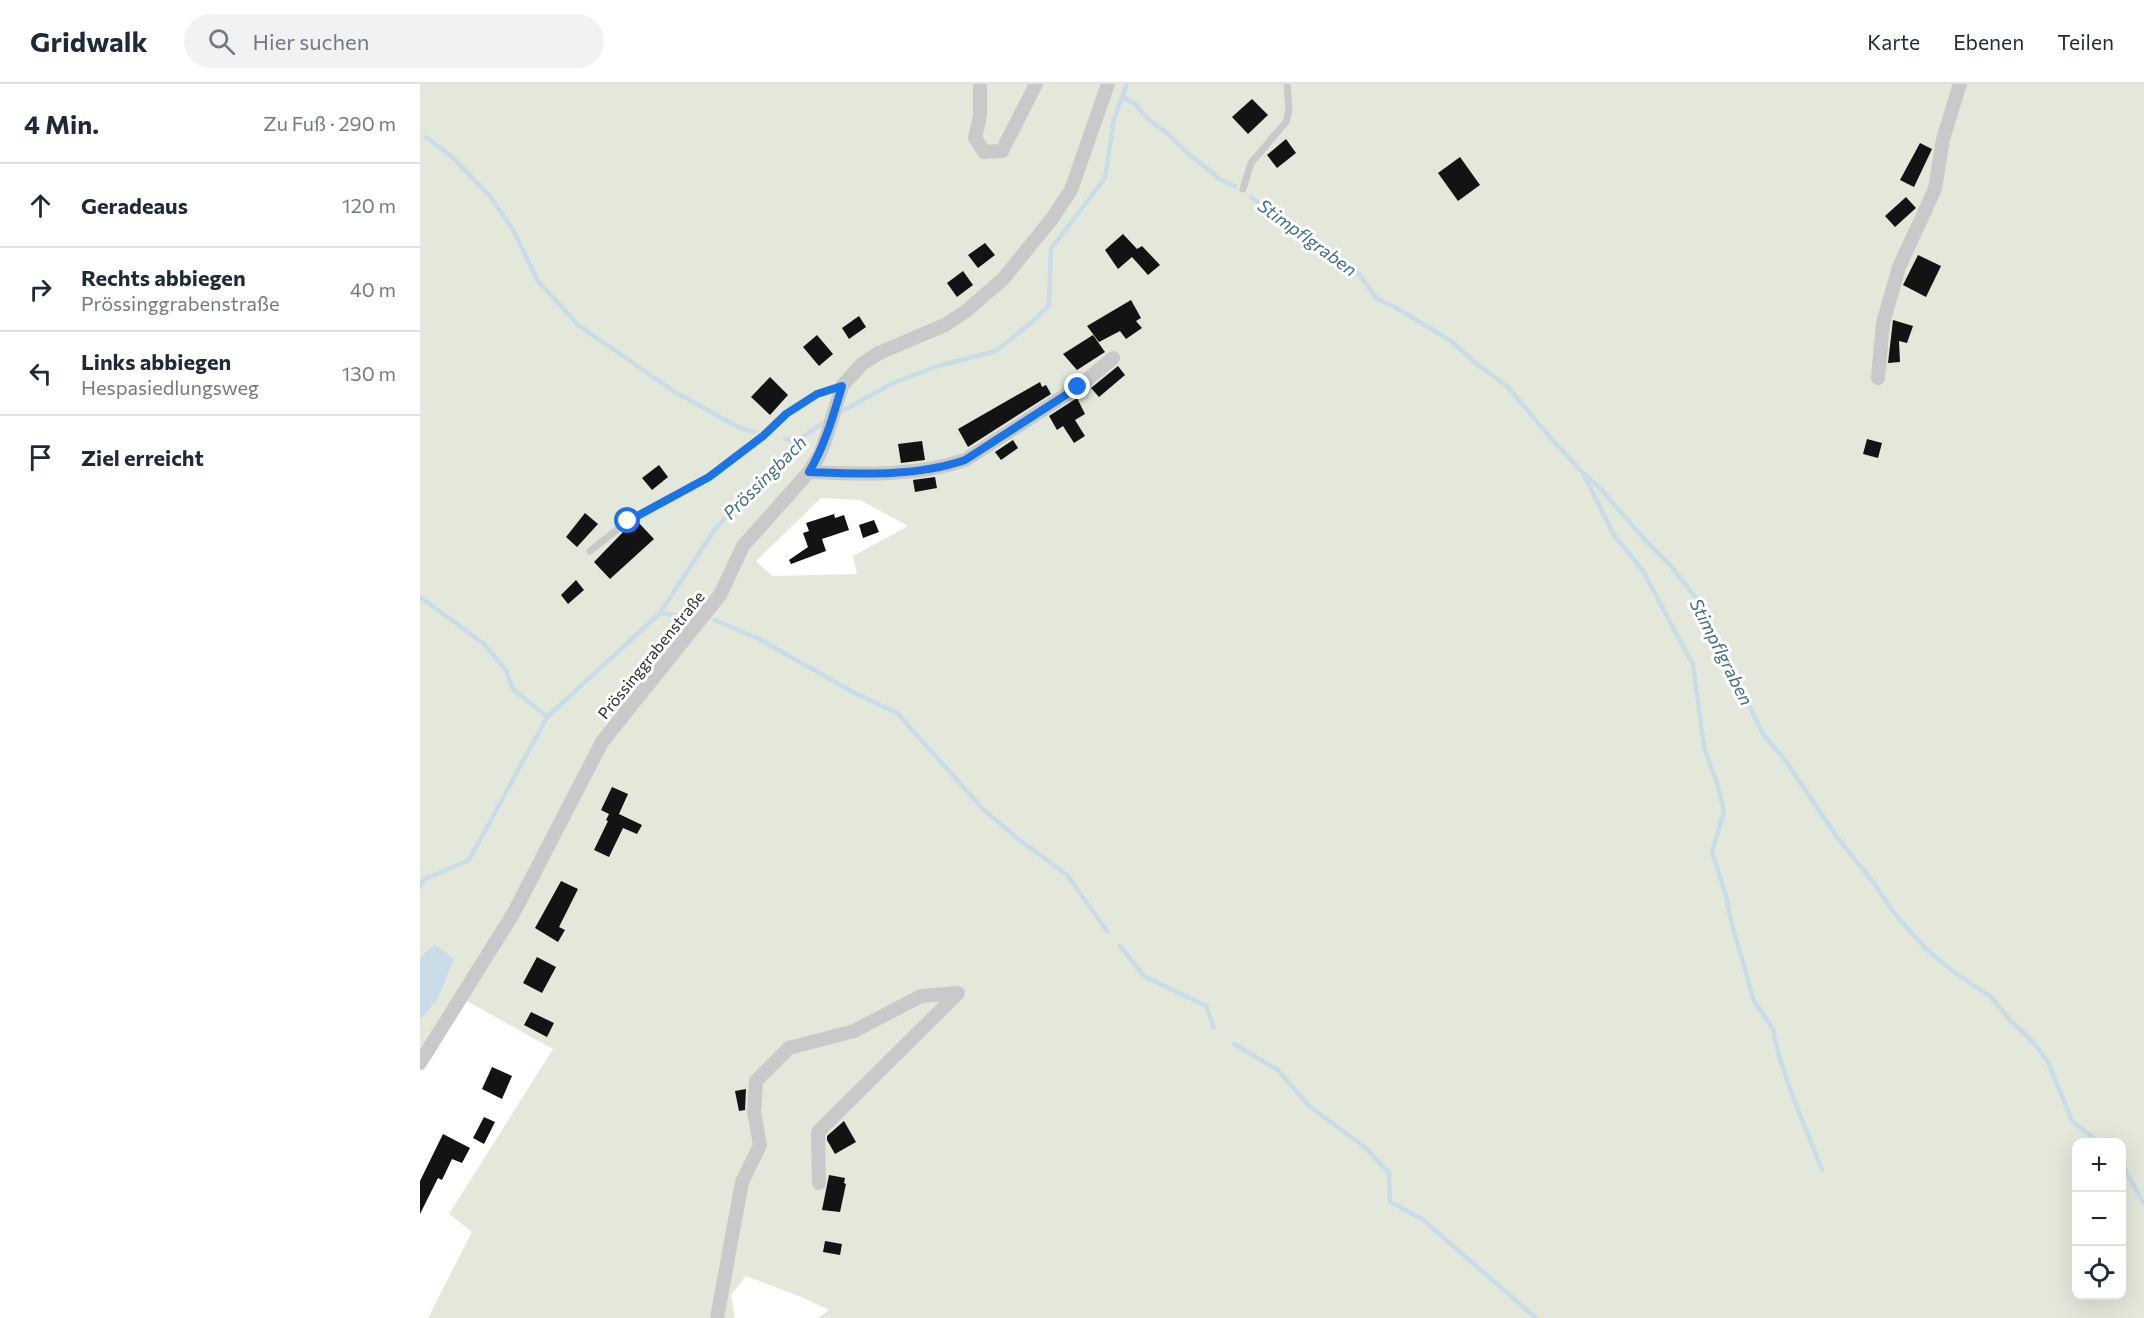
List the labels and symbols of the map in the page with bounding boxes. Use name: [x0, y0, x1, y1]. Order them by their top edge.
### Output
water label: Stimpflgraben: [1254, 194, 1361, 280]
route end: [1064, 373, 1090, 399]
water label: Prössingbach: [718, 431, 811, 524]
route start: [614, 507, 640, 533]
street label: Prössinggrabenstraße: [593, 587, 708, 722]
water label: Stimpflgraben: [1686, 594, 1758, 709]

